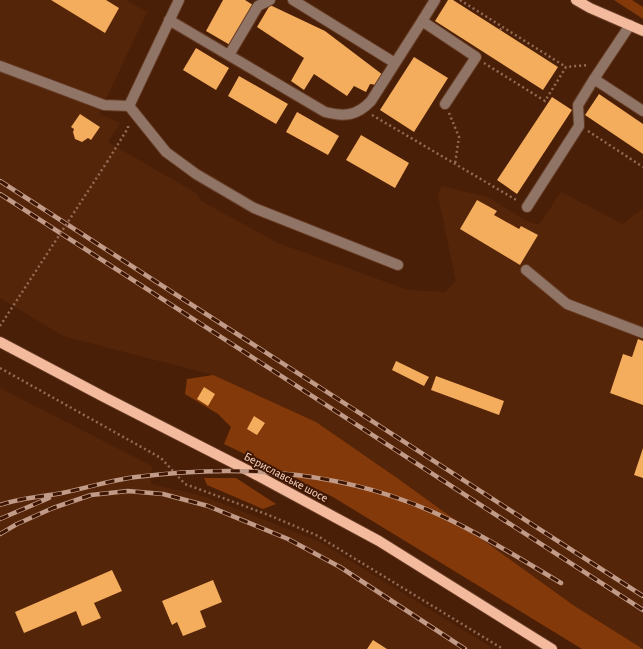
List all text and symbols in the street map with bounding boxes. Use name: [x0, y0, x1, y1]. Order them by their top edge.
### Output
street label: Бериславське шосе: [242, 450, 330, 504]

